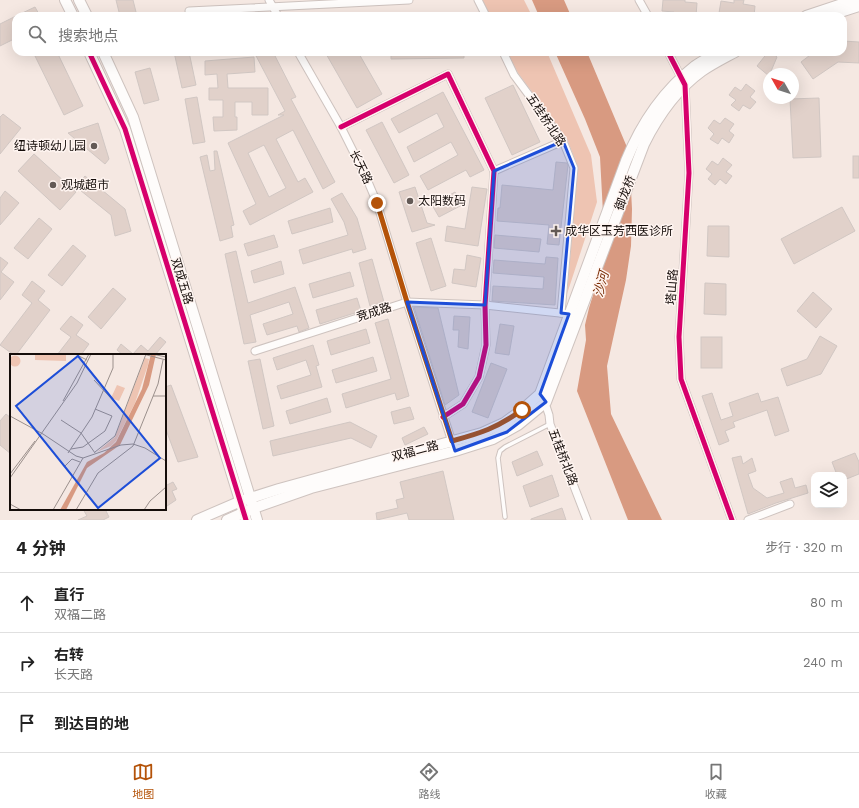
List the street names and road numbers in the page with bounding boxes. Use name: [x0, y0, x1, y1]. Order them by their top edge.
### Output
street label: 五桂桥北路: [523, 91, 569, 149]
street label: 长天路: [347, 148, 375, 186]
street label: 御龙桥: [612, 174, 638, 212]
street label: 双成五路: [168, 256, 196, 306]
street label: 塔山路: [664, 269, 680, 305]
street label: 竞成路: [355, 300, 393, 324]
street label: 五桂桥北路: [546, 426, 580, 488]
street label: 双福二路: [390, 438, 440, 464]

